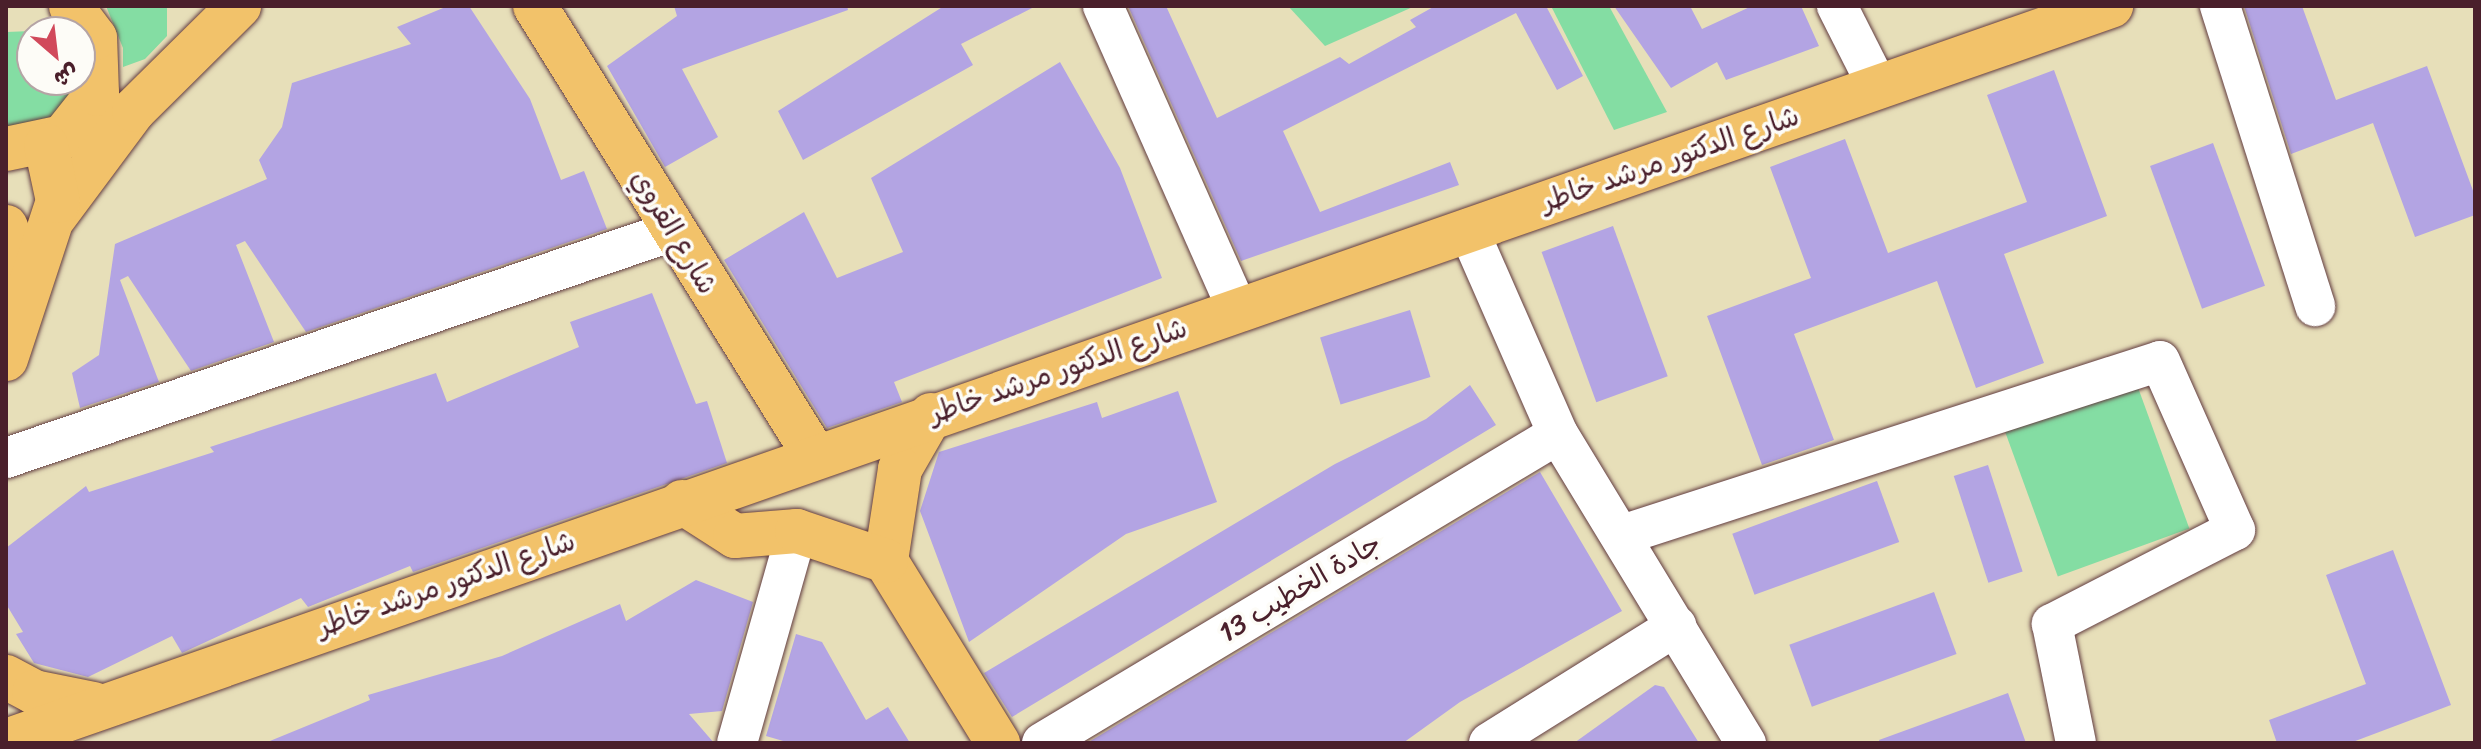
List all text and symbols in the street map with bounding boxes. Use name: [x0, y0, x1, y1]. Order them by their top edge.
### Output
north arrow: [16, 16, 96, 96]
text: ش: [47, 53, 86, 99]
street label: شارع الدكتور مرشد خاطر: [1536, 99, 1804, 219]
street label: شارع القروي: [624, 164, 724, 300]
street label: شارع الدكتور مرشد خاطر: [924, 311, 1192, 431]
street label: شارع الدكتور مرشد خاطر: [312, 524, 580, 644]
street label: جادة الخطيب 13: [1213, 526, 1387, 650]

